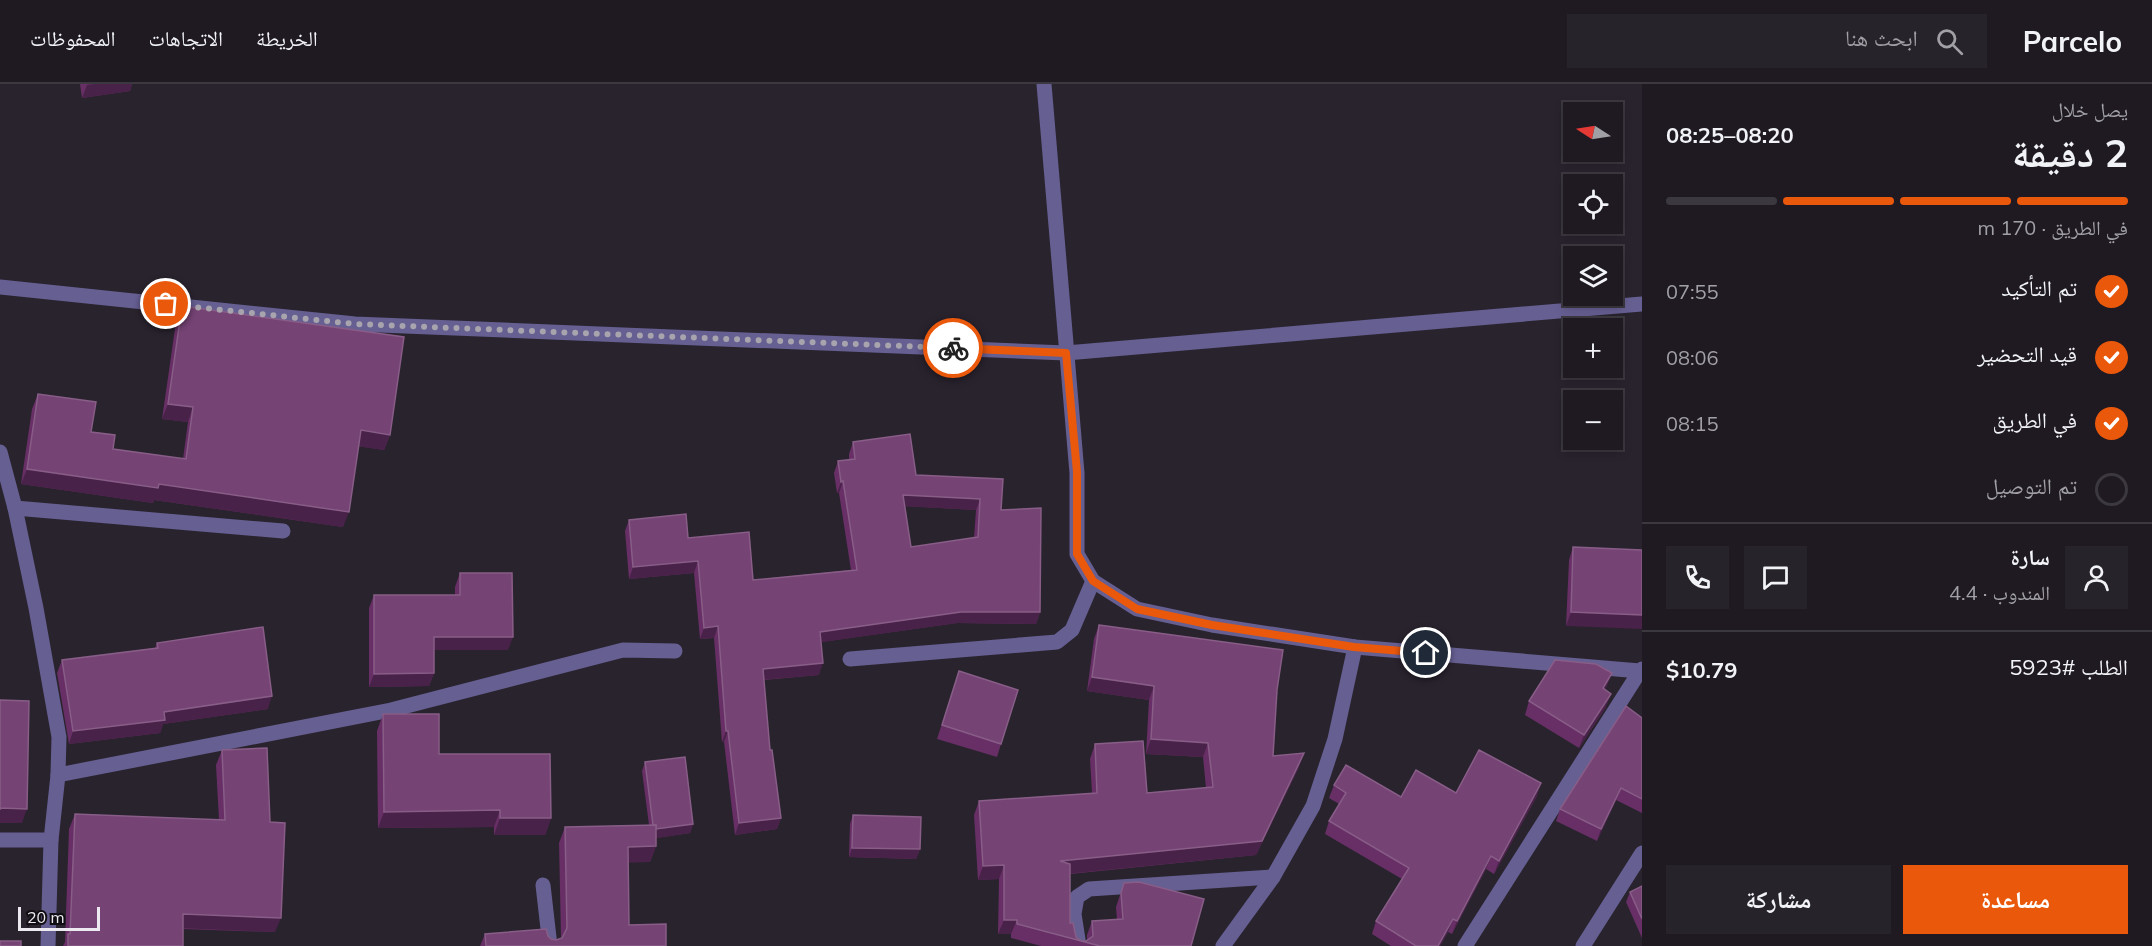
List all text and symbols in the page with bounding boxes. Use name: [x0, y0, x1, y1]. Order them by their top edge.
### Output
search box: [1567, 14, 1987, 68]
text: ابحث هنا: [1845, 24, 1918, 52]
text: Parcelo: [2023, 24, 2122, 59]
text: المحفوظات: [30, 25, 115, 51]
text: الاتجاهات: [148, 25, 223, 51]
text: الخريطة: [256, 25, 318, 51]
icon: search: [1933, 25, 1966, 58]
text: يصل خلال: [2052, 97, 2128, 122]
north arrow: [1563, 102, 1623, 162]
map controls: [1563, 102, 1623, 450]
text: 08:20–08:25: [1666, 121, 1794, 149]
text: 2 دقيقة: [2012, 128, 2128, 177]
button: locate: [1563, 174, 1623, 234]
text: في الطريق · 170 m: [1977, 215, 2128, 240]
button: layers: [1563, 246, 1623, 306]
text: تم التأكيد: [2001, 274, 2077, 302]
icon: check: [2095, 275, 2128, 308]
pin: [140, 278, 191, 329]
text: 07:55: [1666, 279, 1719, 304]
icon: bag: [149, 287, 182, 320]
courier: [923, 318, 983, 378]
button: +: [1563, 318, 1623, 378]
icon: bike: [937, 332, 970, 365]
text: قيد التحضير: [1977, 340, 2077, 368]
icon: check: [2095, 341, 2128, 374]
text: 08:06: [1666, 345, 1719, 370]
button: −: [1563, 390, 1623, 450]
text: في الطريق: [1993, 406, 2077, 434]
icon: check: [2095, 407, 2128, 440]
text: 08:15: [1666, 411, 1719, 436]
text: تم التوصيل: [1986, 472, 2077, 500]
text: سارة: [2011, 543, 2050, 571]
button: phone: [1666, 546, 1729, 609]
button: chat: [1744, 546, 1807, 609]
button: person: [2065, 546, 2128, 609]
text: المندوب · 4.4: [1949, 580, 2050, 605]
pin: [1400, 627, 1451, 678]
icon: home: [1409, 636, 1442, 669]
text: الطلب #5923: [2009, 653, 2128, 681]
text: $10.79: [1666, 656, 1737, 684]
button: مشاركة: [1666, 865, 1891, 934]
button: مساعدة: [1903, 865, 2128, 934]
scale bar: [18, 904, 100, 932]
text: 20 m: [27, 907, 64, 927]

